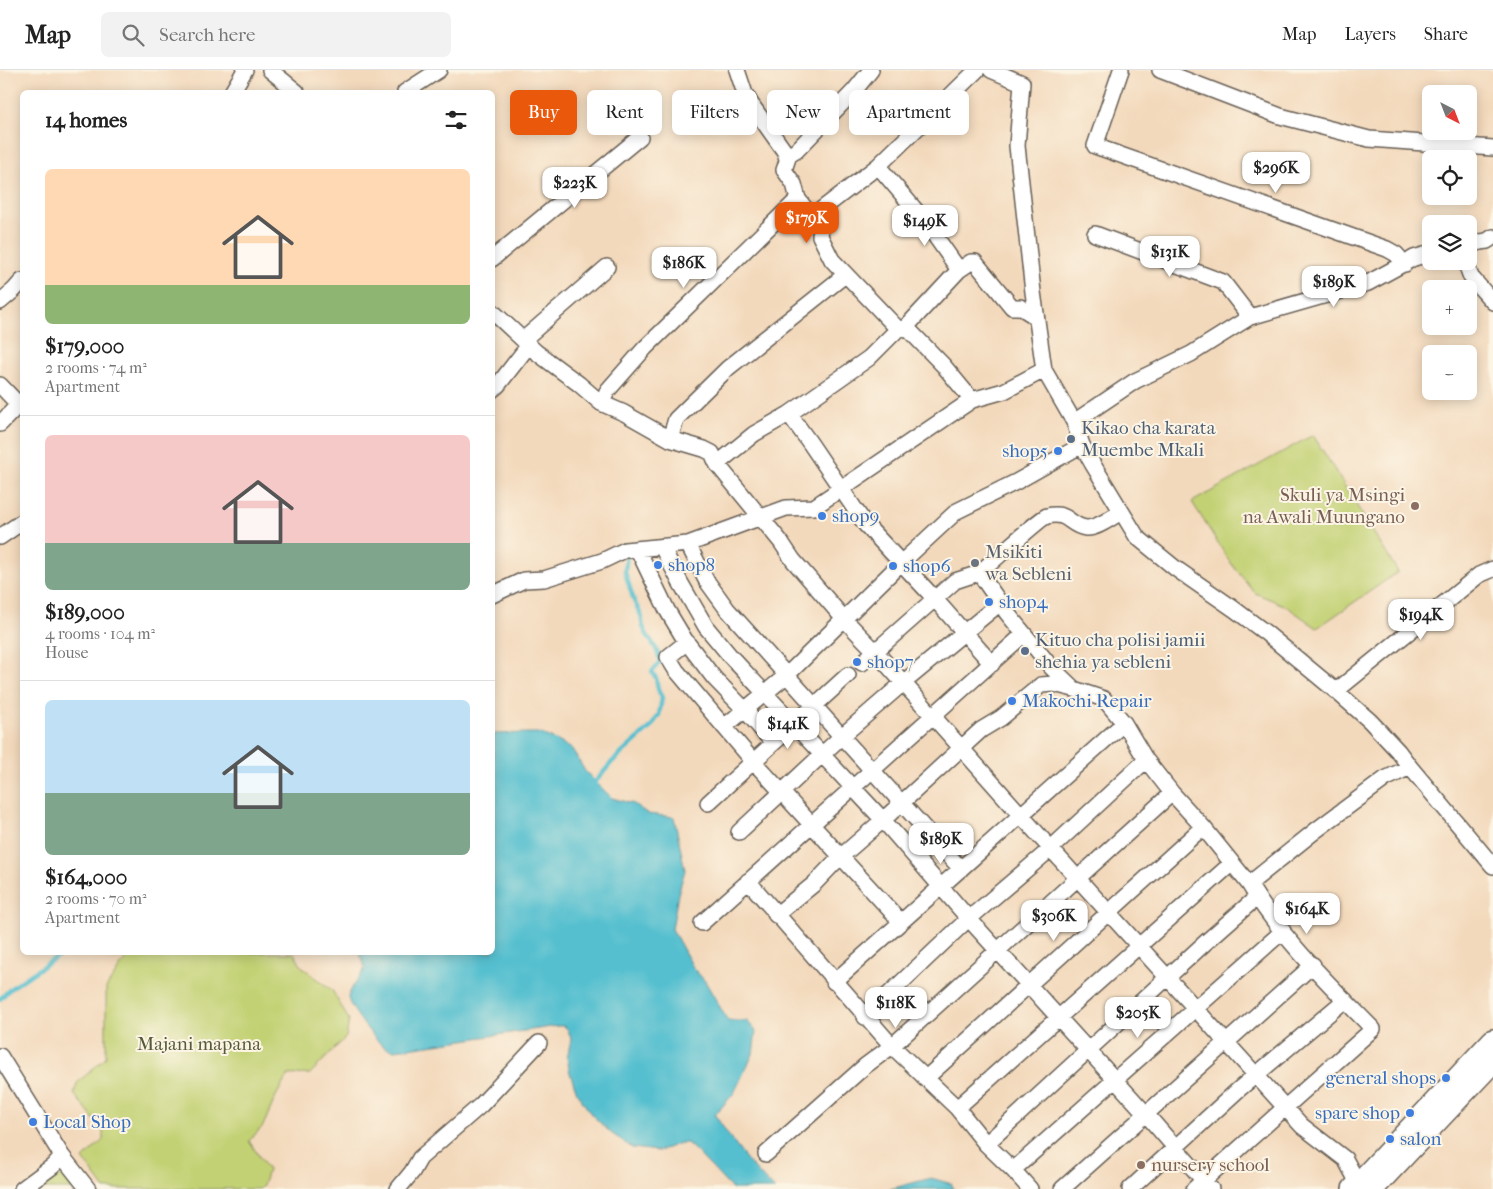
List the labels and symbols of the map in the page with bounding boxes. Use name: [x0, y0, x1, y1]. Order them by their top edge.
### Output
north arrow: [1422, 85, 1478, 140]
pin: $296K: [1241, 152, 1311, 194]
pin: $223K: [540, 166, 610, 209]
pin: $179K: [772, 202, 842, 244]
pin: $149K: [890, 204, 960, 247]
pin: $131K: [1135, 236, 1205, 278]
pin: $186K: [649, 246, 719, 289]
pin: $189K: [1299, 266, 1369, 308]
place label: Kikao cha karata Muembe Mkali: [1081, 417, 1216, 461]
marker: Kikao cha karata Muembe Mkali: [1065, 433, 1077, 445]
place label: shop5: [1002, 440, 1048, 462]
marker: shop5: [1052, 445, 1064, 457]
place label: Skuli ya Msingi na Awali Muungano: [1243, 484, 1405, 528]
marker: Skuli ya Msingi na Awali Muungano: [1409, 500, 1421, 512]
place label: shop9: [832, 505, 879, 527]
marker: shop9: [816, 510, 828, 522]
place label: Msikiti wa Sebleni: [984, 541, 1072, 585]
place label: shop8: [668, 554, 715, 576]
place label: shop6: [903, 555, 951, 577]
marker: Msikiti wa Sebleni: [969, 557, 981, 569]
marker: shop8: [652, 559, 664, 571]
marker: shop6: [887, 560, 899, 572]
place label: shop4: [999, 591, 1048, 613]
marker: shop4: [983, 596, 995, 608]
pin: $194K: [1386, 598, 1456, 641]
place label: Kituo cha polisi jamii shehia ya sebleni: [1035, 629, 1206, 673]
marker: Kituo cha polisi jamii shehia ya sebleni: [1019, 645, 1031, 657]
place label: shop7: [867, 651, 914, 673]
marker: shop7: [851, 656, 863, 668]
place label: Makochi Repair: [1022, 690, 1153, 712]
marker: Makochi Repair: [1006, 695, 1018, 707]
pin: $141K: [753, 708, 823, 750]
pin: $189K: [906, 822, 976, 865]
pin: $164K: [1272, 892, 1342, 935]
pin: $306K: [1019, 900, 1089, 942]
pin: $118K: [861, 986, 931, 1029]
pin: $205K: [1103, 996, 1173, 1039]
park label: Majani mapana: [137, 1033, 261, 1055]
place label: general shops: [1325, 1067, 1436, 1089]
marker: general shops: [1440, 1072, 1452, 1084]
place label: spare shop: [1315, 1102, 1400, 1124]
marker: spare shop: [1404, 1107, 1416, 1119]
place label: Local Shop: [43, 1111, 131, 1133]
marker: Local Shop: [27, 1116, 39, 1128]
place label: salon: [1400, 1128, 1441, 1150]
marker: salon: [1384, 1133, 1396, 1145]
place label: nursery school: [1151, 1154, 1270, 1176]
marker: nursery school: [1135, 1159, 1147, 1171]

